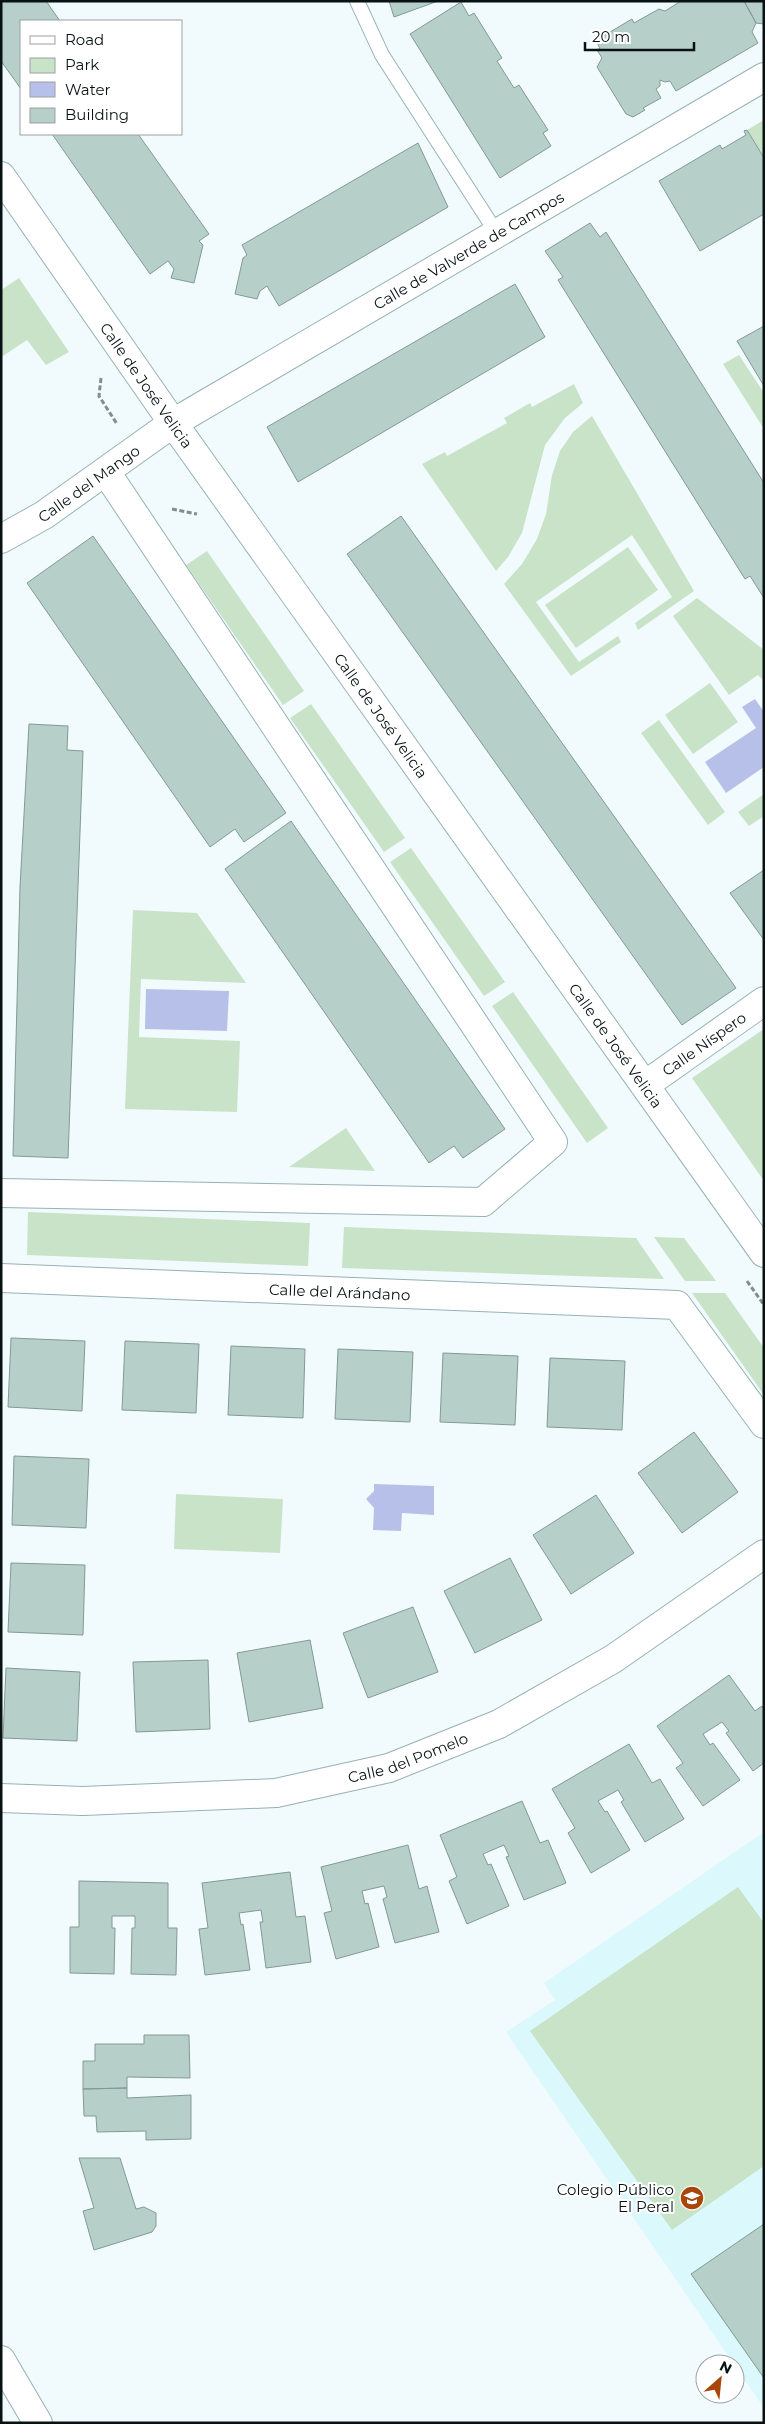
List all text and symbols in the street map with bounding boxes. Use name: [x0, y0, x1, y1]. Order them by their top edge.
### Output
legend: [20, 20, 182, 135]
scale bar: [585, 20, 694, 52]
text: 20 m: [592, 27, 630, 46]
text: Road: [65, 30, 104, 49]
text: Park: [65, 55, 99, 74]
text: Water: [65, 80, 111, 99]
text: Building: [65, 105, 129, 124]
street label: Calle de Valverde de Campos: [370, 187, 567, 313]
street label: Calle de José Velicia: [96, 319, 197, 452]
street label: Calle del Mango: [34, 440, 143, 526]
street label: Calle de José Velicia: [330, 649, 432, 782]
street label: Calle de José Velicia: [565, 979, 667, 1112]
street label: Calle Níspero: [658, 1007, 750, 1080]
street label: Calle del Arándano: [269, 1279, 411, 1304]
street label: Calle del Pomelo: [346, 1728, 471, 1786]
place label: Colegio Público El Peral: [557, 2180, 674, 2216]
school or university icon: Colegio Público El Peral: [679, 2185, 705, 2211]
north arrow: [695, 2354, 745, 2404]
text: N: [717, 2357, 735, 2378]

